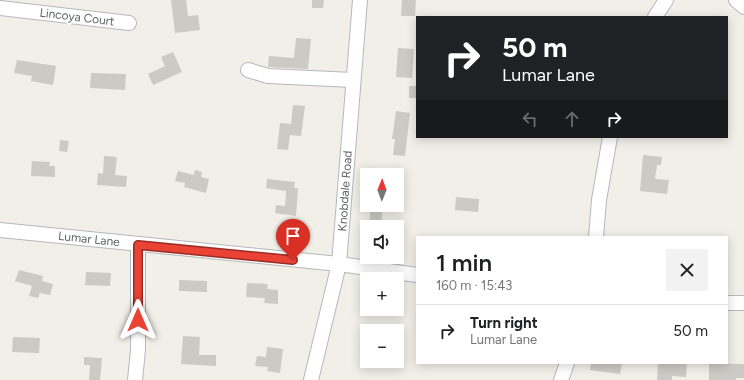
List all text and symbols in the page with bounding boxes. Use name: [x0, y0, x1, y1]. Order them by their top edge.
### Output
street label: Lincoya Court: [39, 5, 116, 29]
text: 50 m: [502, 30, 568, 64]
icon: right: [436, 32, 488, 84]
text: Lumar Lane: [502, 64, 595, 86]
icon: left: [519, 108, 541, 130]
icon: ahead: [561, 108, 583, 130]
icon: right: [603, 108, 625, 130]
street label: Knobdale Road: [335, 150, 355, 232]
north arrow: [360, 168, 404, 212]
map controls: [360, 168, 404, 368]
pin: [276, 219, 310, 260]
button: sound: [360, 220, 404, 264]
icon: arrive: [282, 225, 304, 247]
street label: Lumar Lane: [57, 229, 121, 249]
text: 1 min: [436, 248, 492, 277]
button: close: [666, 249, 708, 291]
button: +: [360, 272, 404, 316]
text: 160 m · 15:43: [436, 278, 512, 293]
position arrow: [117, 299, 159, 341]
text: Turn right: [470, 314, 538, 332]
icon: right: [436, 320, 458, 342]
text: 50 m: [673, 322, 708, 340]
button: −: [360, 324, 404, 368]
text: Lumar Lane: [470, 332, 537, 347]

